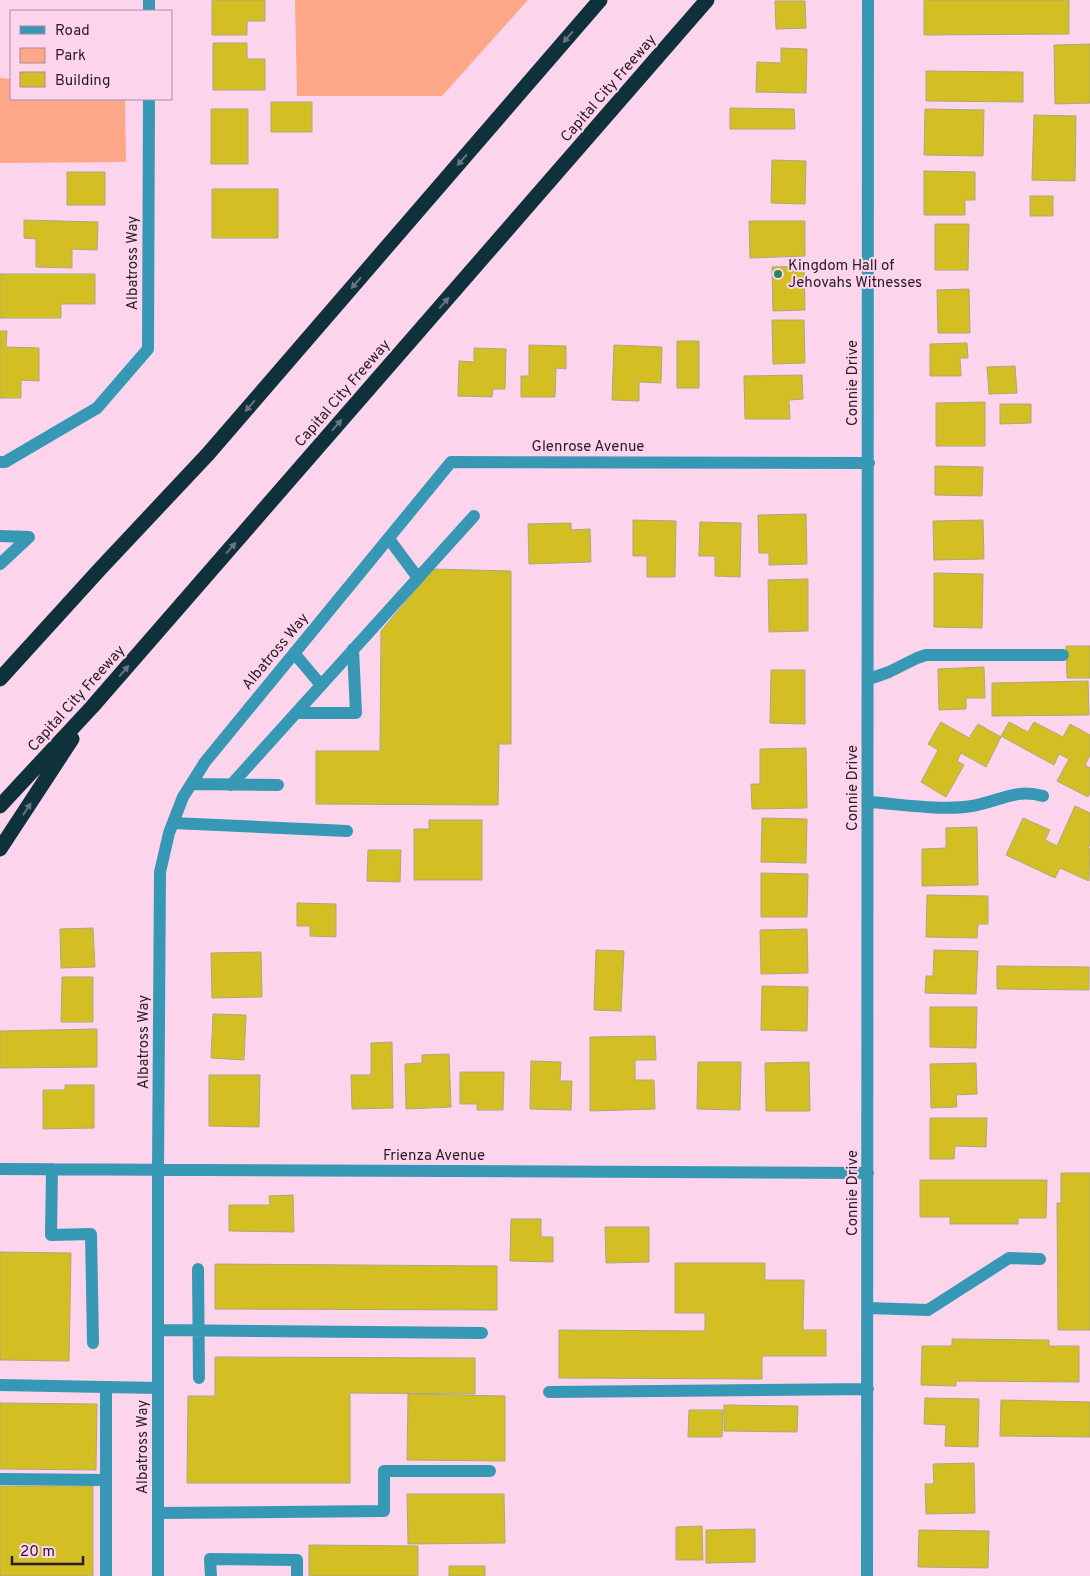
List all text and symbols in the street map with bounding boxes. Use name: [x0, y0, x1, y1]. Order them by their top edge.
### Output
legend: [10, 10, 172, 100]
text: Road: [55, 22, 90, 41]
one-way arrow: [563, 30, 574, 43]
street label: Capital City Freeway: [557, 31, 661, 147]
text: Park: [55, 47, 86, 66]
text: Building: [55, 72, 110, 91]
one-way arrow: [457, 154, 468, 166]
street label: Albatross Way: [124, 216, 143, 310]
place label: Kingdom Hall of Jehovahs Witnesses: [788, 257, 922, 293]
marker: Kingdom Hall of Jehovahs Witnesses: [772, 268, 784, 280]
one-way arrow: [351, 277, 362, 289]
one-way arrow: [438, 297, 450, 309]
street label: Capital City Freeway: [291, 336, 395, 452]
street label: Connie Drive: [844, 340, 863, 426]
one-way arrow: [245, 400, 256, 412]
one-way arrow: [332, 419, 343, 432]
street label: Glenrose Avenue: [532, 438, 644, 457]
one-way arrow: [225, 542, 236, 554]
street label: Albatross Way: [239, 610, 314, 694]
street label: Capital City Freeway: [24, 642, 130, 756]
one-way arrow: [119, 664, 130, 677]
street label: Connie Drive: [844, 745, 863, 831]
one-way arrow: [23, 802, 32, 815]
street label: Albatross Way: [135, 995, 154, 1089]
street label: Frienza Avenue: [383, 1147, 485, 1166]
street label: Connie Drive: [844, 1150, 863, 1236]
street label: Albatross Way: [134, 1400, 153, 1494]
scale bar: [12, 1534, 84, 1566]
text: 20 m: [20, 1543, 55, 1562]

